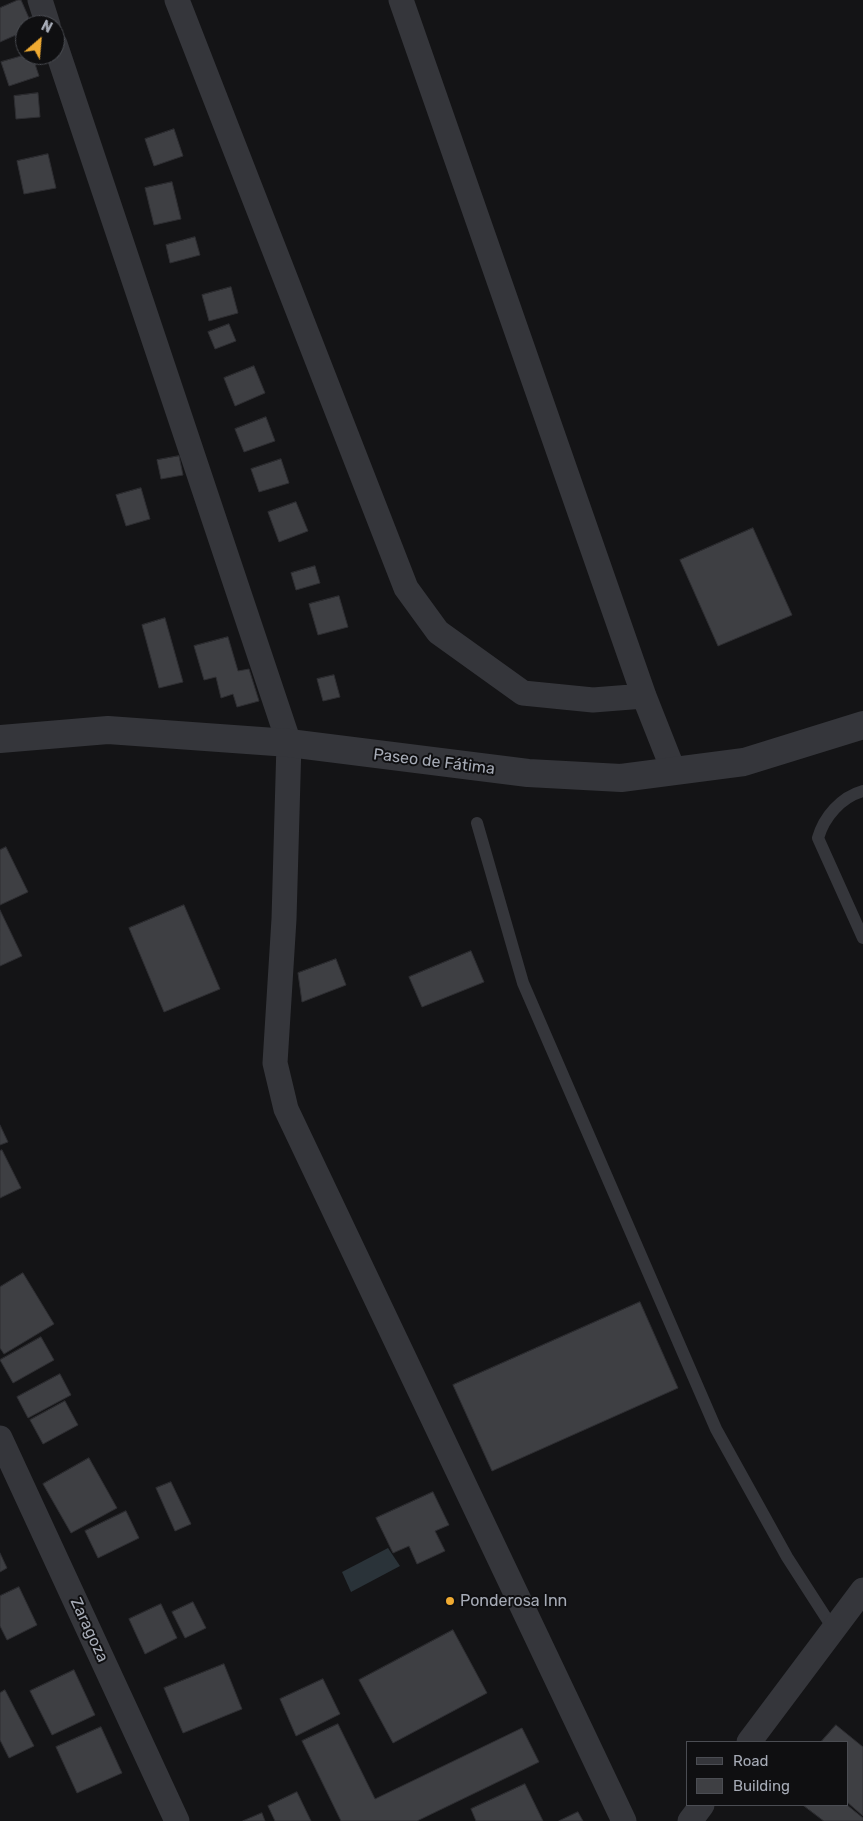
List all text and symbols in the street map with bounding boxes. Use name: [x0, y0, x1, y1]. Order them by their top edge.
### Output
north arrow: [15, 15, 65, 65]
text: N: [38, 17, 55, 37]
street label: Paseo de Fátima: [372, 745, 496, 779]
place label: Ponderosa Inn: [460, 1591, 567, 1611]
street label: Zaragoza: [66, 1595, 112, 1665]
marker: Ponderosa Inn: [444, 1595, 456, 1607]
legend: [686, 1741, 848, 1806]
text: Road: [733, 1752, 769, 1770]
text: Building: [733, 1777, 790, 1795]

